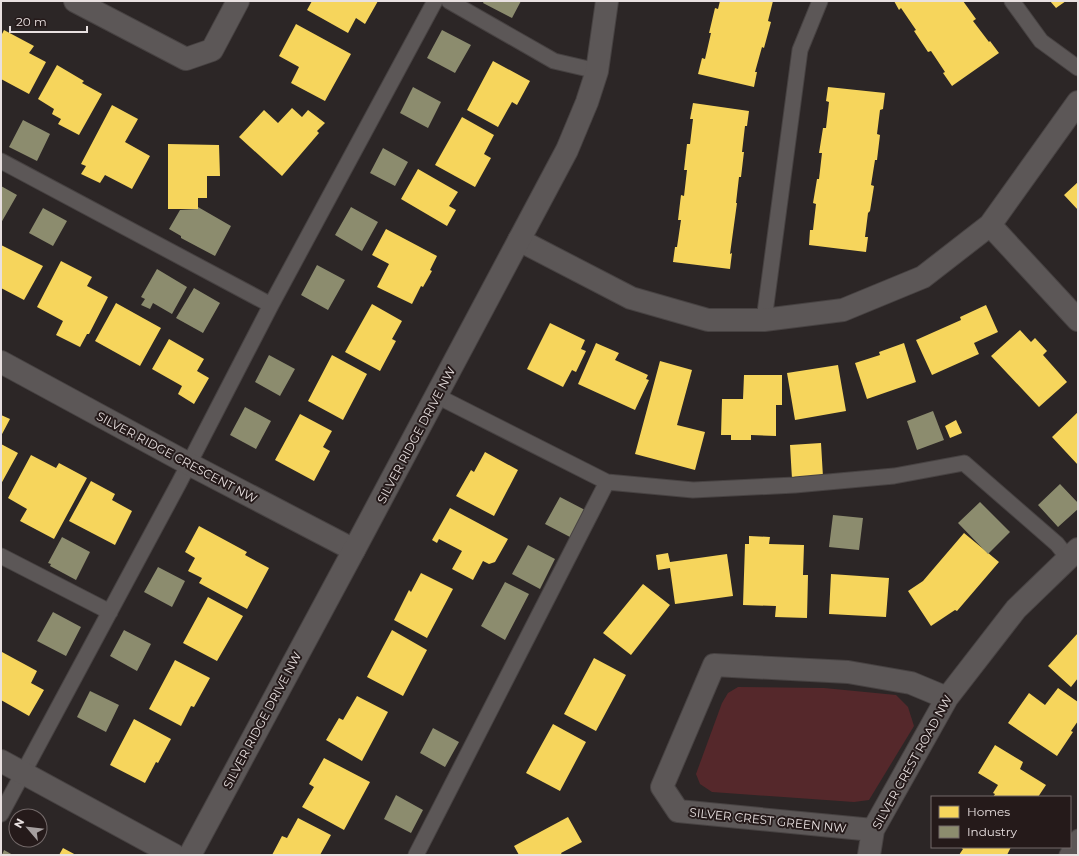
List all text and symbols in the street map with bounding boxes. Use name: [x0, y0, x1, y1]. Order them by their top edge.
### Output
scale bar: [10, 8, 87, 34]
text: 20 m: [16, 14, 47, 29]
street label: SILVER RIDGE DRIVE NW: [374, 364, 458, 506]
street label: SILVER RIDGE CRESCENT NW: [94, 408, 260, 506]
street label: SILVER RIDGE DRIVE NW: [220, 649, 304, 791]
street label: SILVER CREST ROAD NW: [869, 692, 955, 832]
legend: [931, 796, 1071, 848]
street label: SILVER CREST GREEN NW: [689, 804, 847, 836]
text: Homes: [967, 804, 1010, 819]
north arrow: [8, 808, 48, 848]
text: N: [11, 816, 27, 831]
text: Industry: [967, 824, 1017, 839]

